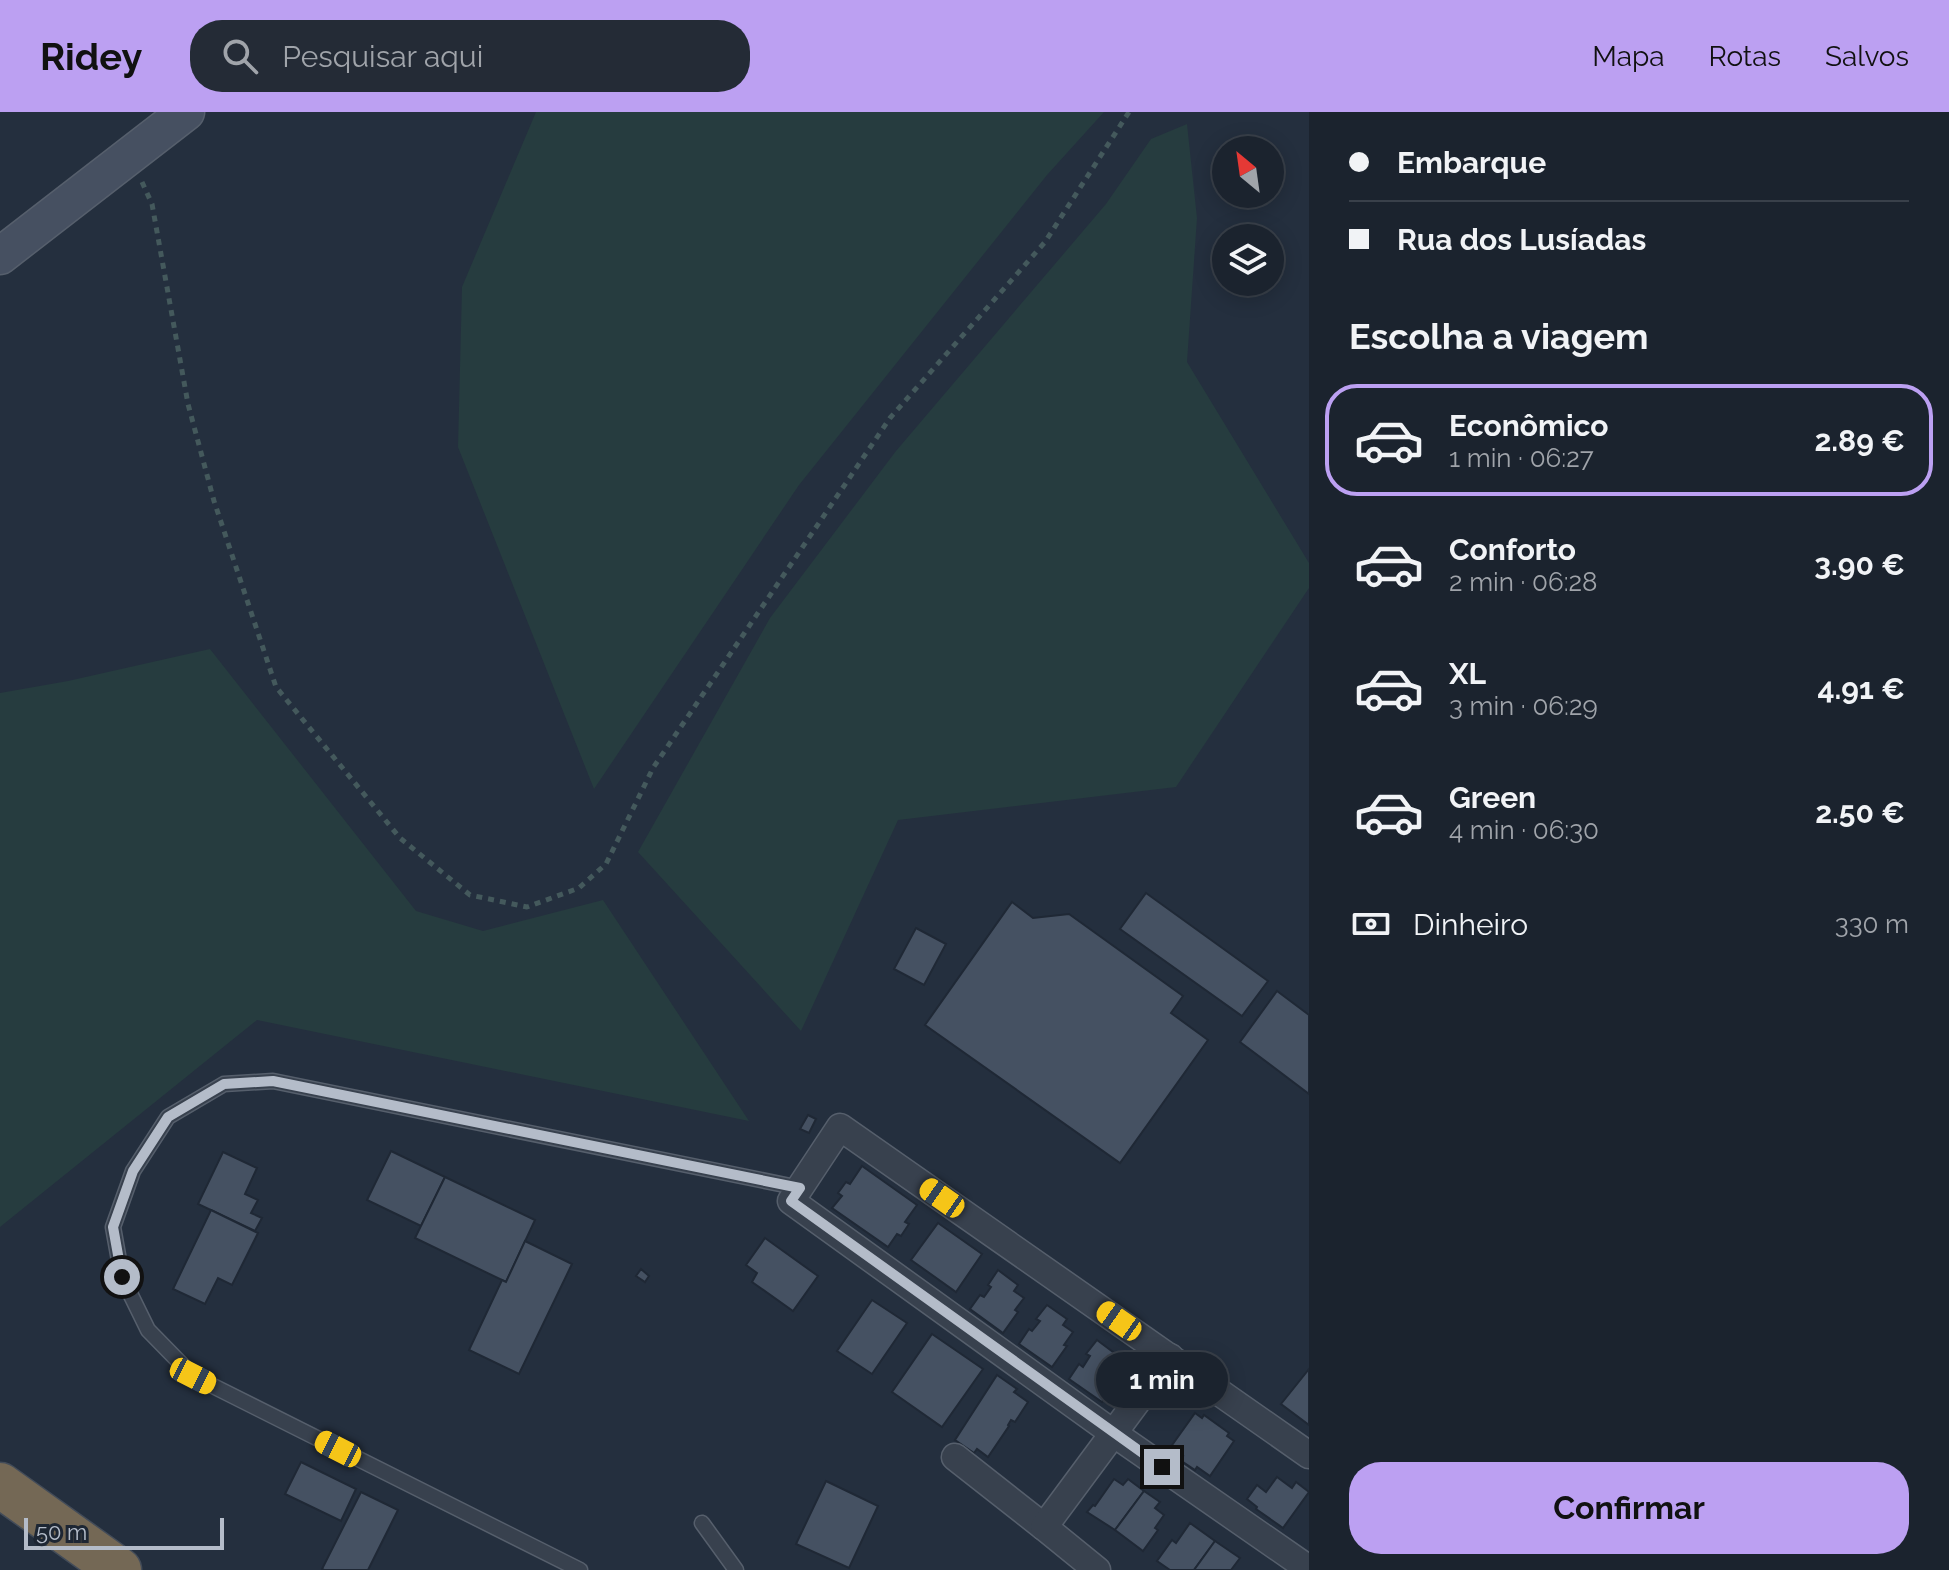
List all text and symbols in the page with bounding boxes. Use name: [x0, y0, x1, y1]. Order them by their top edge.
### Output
search box: [190, 20, 750, 92]
text: Ridey: [40, 34, 142, 79]
icon: search: [218, 34, 262, 78]
text: Pesquisar aqui: [282, 39, 483, 74]
text: Mapa: [1592, 40, 1665, 73]
text: Rotas: [1709, 40, 1781, 73]
text: Salvos: [1825, 40, 1909, 73]
north arrow: [1212, 136, 1284, 208]
map controls: [1212, 136, 1284, 296]
text: Embarque: [1397, 145, 1546, 180]
text: Rua dos Lusíadas: [1397, 222, 1646, 257]
button: layers: [1212, 224, 1284, 296]
text: Escolha a viagem: [1349, 315, 1649, 357]
icon: car: [1353, 404, 1425, 476]
text: Econômico: [1449, 408, 1609, 443]
text: 2.89 €: [1814, 423, 1905, 458]
text: 1 min · 06:27: [1449, 443, 1594, 473]
icon: car: [1353, 528, 1425, 600]
text: Conforto: [1449, 532, 1576, 567]
text: 3.90 €: [1814, 547, 1905, 582]
text: 2 min · 06:28: [1449, 567, 1598, 597]
icon: car: [1353, 652, 1425, 724]
text: XL: [1449, 656, 1486, 691]
text: 4.91 €: [1817, 671, 1905, 706]
text: 3 min · 06:29: [1449, 691, 1598, 721]
icon: car: [1353, 776, 1425, 848]
text: Green: [1449, 780, 1536, 815]
text: 2.50 €: [1815, 795, 1905, 830]
text: 4 min · 06:30: [1449, 815, 1599, 845]
icon: cash: [1349, 902, 1393, 946]
text: Dinheiro: [1413, 907, 1528, 942]
text: 330 m: [1835, 909, 1909, 939]
car: [915, 1174, 969, 1222]
route start: [104, 1259, 140, 1295]
car: [1092, 1297, 1146, 1345]
callout: 1 min: [1096, 1351, 1228, 1407]
car: [166, 1354, 220, 1398]
text: 1 min: [1129, 1365, 1195, 1395]
car: [311, 1427, 365, 1471]
route end: [1144, 1449, 1180, 1485]
button: Confirmar: [1349, 1462, 1909, 1554]
scale bar: [24, 1514, 224, 1550]
text: 50 m: [36, 1519, 87, 1545]

